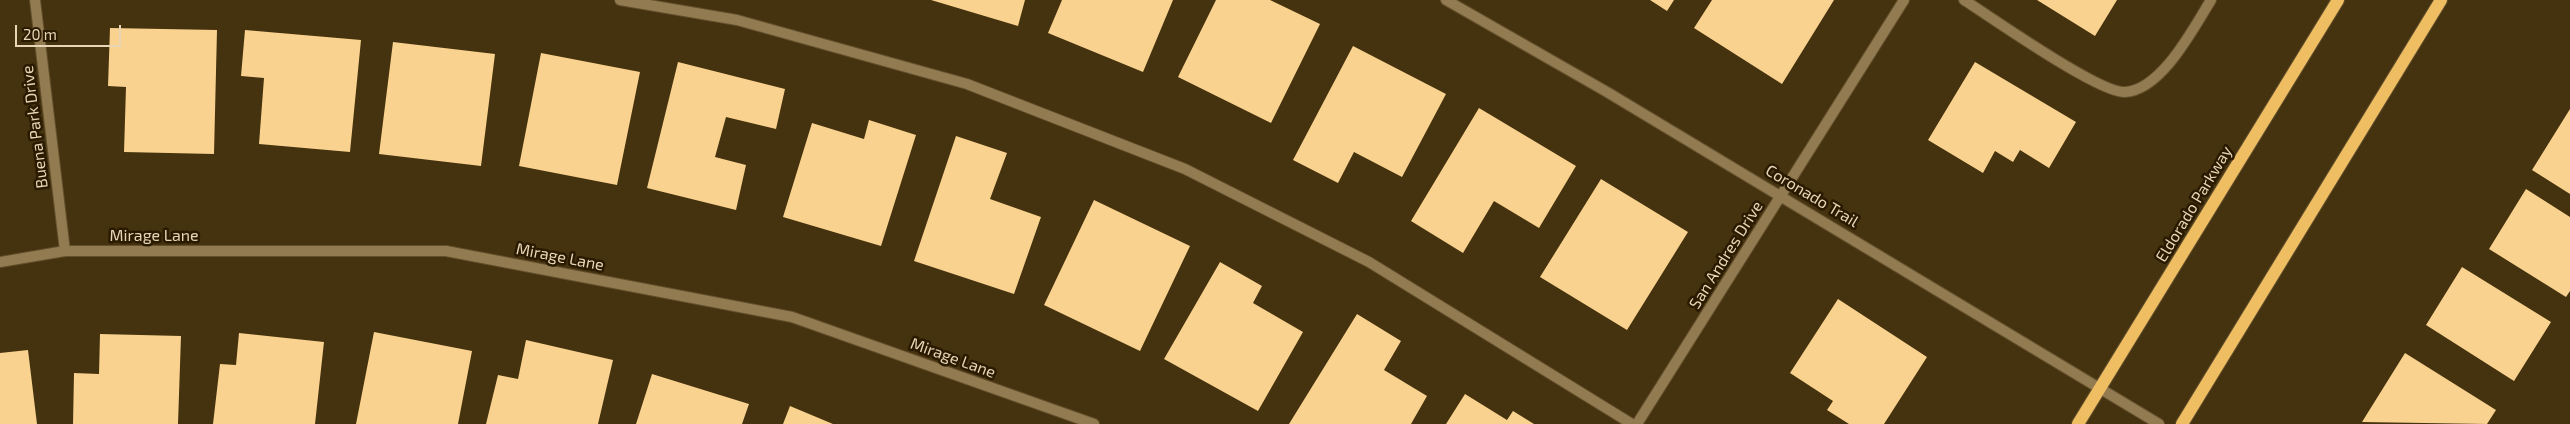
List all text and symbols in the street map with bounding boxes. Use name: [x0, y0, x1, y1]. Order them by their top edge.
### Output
scale bar: [18, 15, 124, 47]
text: 20 m: [23, 25, 57, 43]
street label: Buena Park Drive: [18, 65, 52, 189]
street label: Eldorado Parkway: [2152, 142, 2236, 266]
street label: Coronado Trail: [1762, 161, 1862, 231]
street label: San Andres Drive: [1685, 198, 1767, 312]
street label: Mirage Lane: [109, 226, 199, 246]
street label: Mirage Lane: [514, 239, 606, 275]
street label: Mirage Lane: [908, 334, 998, 382]

